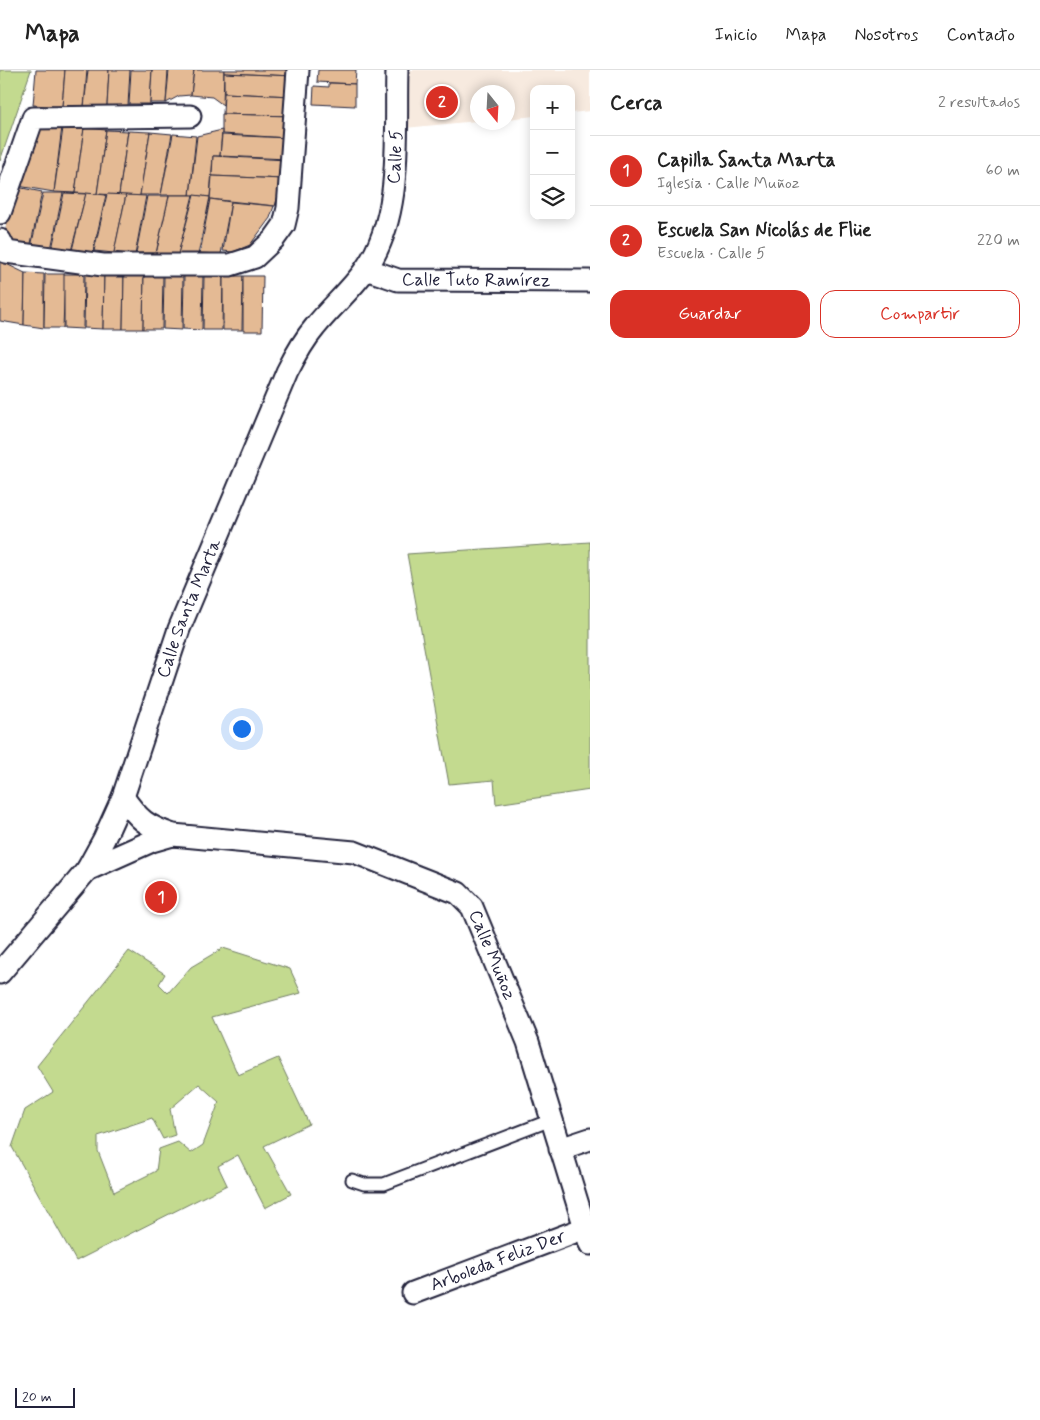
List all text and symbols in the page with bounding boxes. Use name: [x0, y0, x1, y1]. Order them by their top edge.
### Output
text: Mapa: [25, 19, 80, 50]
text: Inicio: [715, 23, 757, 47]
text: Mapa: [785, 23, 826, 47]
text: Nosotros: [854, 23, 919, 47]
text: Contacto: [947, 23, 1015, 47]
pin: 2: [426, 83, 458, 121]
north arrow: [470, 85, 515, 130]
map controls: [530, 85, 575, 220]
button: +: [530, 85, 575, 130]
text: Cerca: [610, 89, 663, 117]
text: 2 resultados: [938, 92, 1020, 113]
street label: Calle 5: [382, 129, 409, 185]
button: −: [530, 130, 575, 175]
text: Capilla Santa Marta: [657, 148, 836, 173]
text: 1: [622, 160, 630, 181]
text: 60 m: [986, 160, 1020, 181]
text: Iglesia · Calle Muñoz: [657, 173, 800, 194]
button: layers: [530, 175, 575, 220]
text: Escuela San Nicolás de Flüe: [657, 218, 871, 243]
text: 2: [622, 230, 630, 251]
text: 220 m: [977, 230, 1020, 251]
text: Escuela · Calle 5: [657, 243, 766, 264]
street label: Calle Tuto Ramírez: [402, 268, 551, 293]
button: Guardar: [610, 290, 810, 338]
button: Compartir: [820, 290, 1020, 338]
street label: Calle Santa Marta: [151, 535, 227, 681]
your location: [229, 716, 255, 742]
pin: 1: [145, 878, 177, 916]
street label: Calle Muñoz: [463, 907, 521, 1004]
street label: Arboleda Feliz Der: [427, 1224, 570, 1297]
scale bar: [15, 1385, 75, 1408]
text: 20 m: [22, 1388, 52, 1406]

